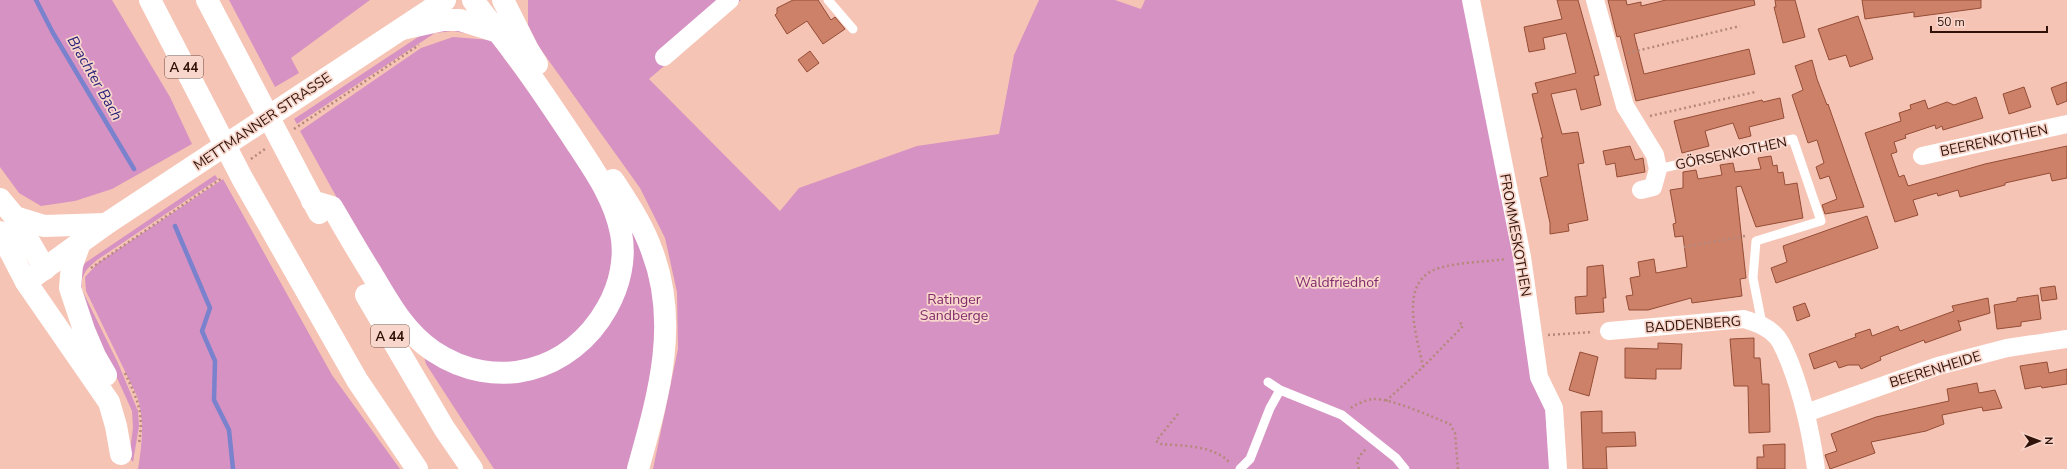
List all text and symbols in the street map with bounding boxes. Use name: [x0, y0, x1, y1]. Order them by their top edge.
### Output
scale bar: [1931, 8, 2047, 34]
text: 50 m: [1937, 14, 1965, 30]
water label: Brachter Bach: [63, 32, 127, 124]
road number: A 44: [165, 56, 203, 78]
street label: METTMANNER STRASSE: [190, 68, 335, 175]
street label: BEERENKOTHEN: [1938, 120, 2050, 161]
street label: GÖRSENKOTHEN: [1674, 132, 1789, 175]
street label: FROMMESKOTHEN: [1495, 172, 1536, 298]
park label: Waldfriedhof: [1295, 273, 1379, 292]
park label: Ratinger Sandberge: [920, 290, 988, 325]
street label: BADDENBERG: [1645, 312, 1742, 337]
road number: A 44: [371, 325, 409, 347]
street label: BEERENHEIDE: [1887, 347, 1983, 392]
north arrow: [2019, 421, 2059, 461]
text: N: [2041, 437, 2056, 445]

